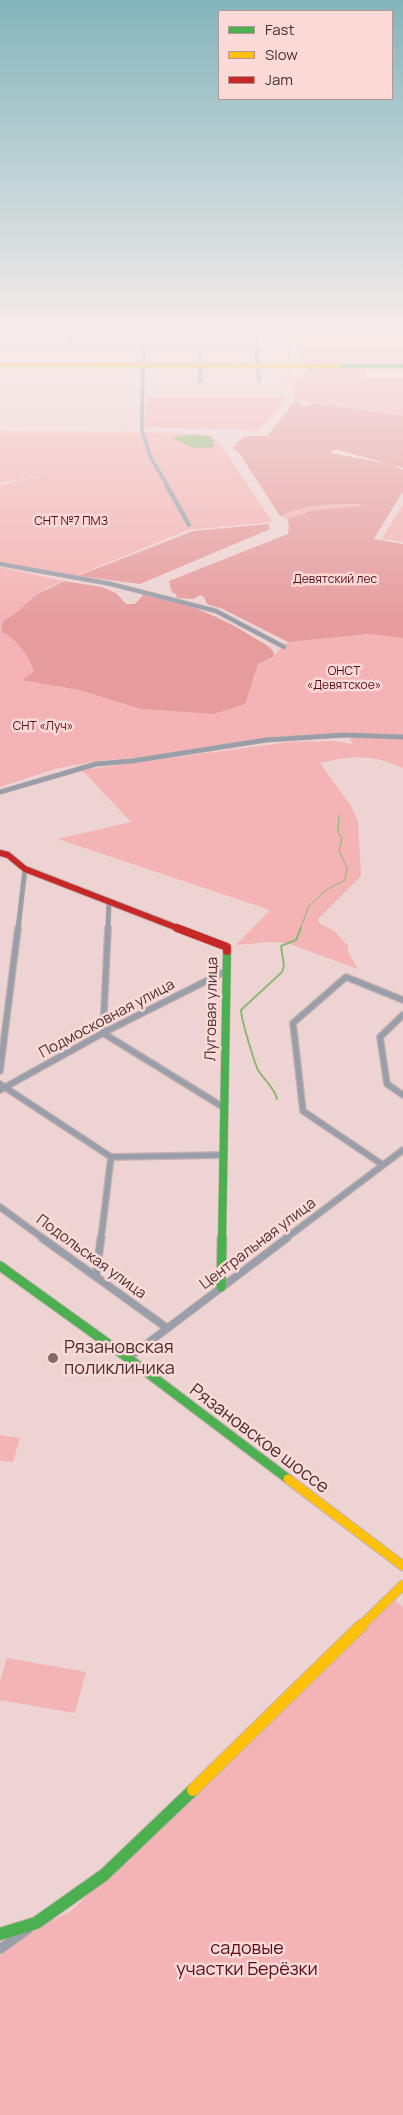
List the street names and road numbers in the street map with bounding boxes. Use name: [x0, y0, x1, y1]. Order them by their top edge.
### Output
street label: Луговая улица: [202, 957, 222, 1061]
street label: Подмосковная улица: [36, 976, 178, 1062]
street label: Центральная улица: [196, 1195, 320, 1293]
street label: Подольская улица: [33, 1211, 149, 1303]
street label: Рязановское шоссе: [185, 1380, 333, 1498]

